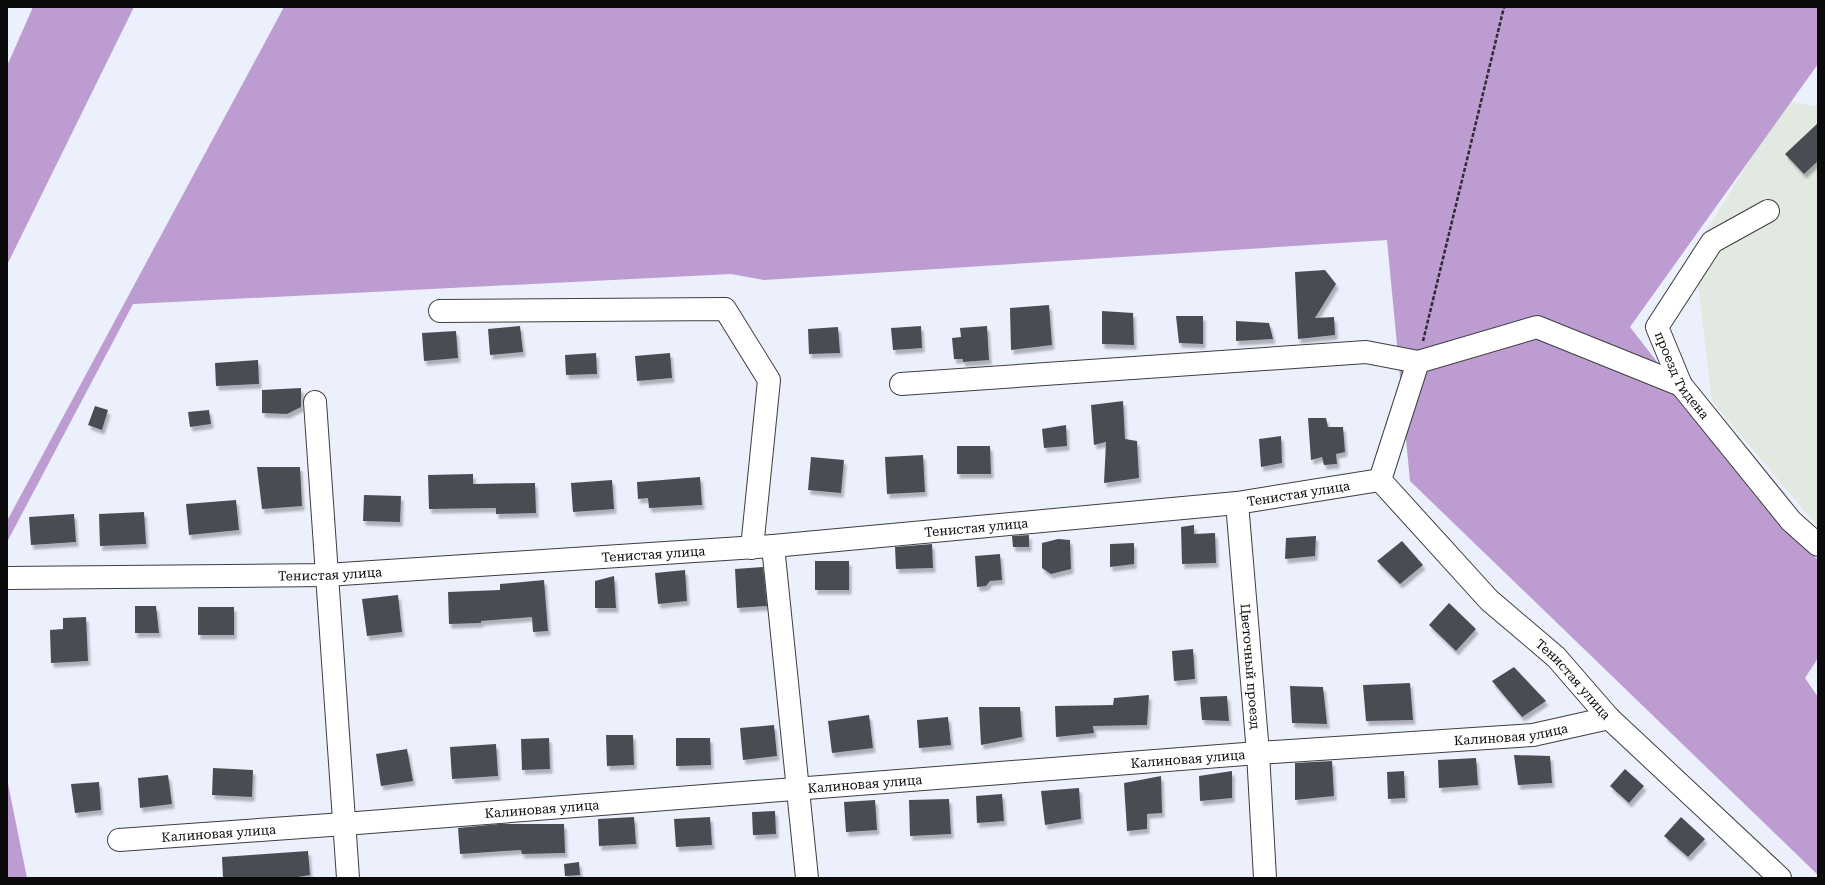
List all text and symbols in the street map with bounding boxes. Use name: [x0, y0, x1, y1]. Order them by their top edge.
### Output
street label: проезд Тидена: [1652, 329, 1712, 422]
street label: Тенистая улица: [1246, 478, 1351, 509]
street label: Тенистая улица: [924, 515, 1029, 540]
street label: Тенистая улица: [601, 543, 706, 565]
street label: Тенистая улица: [278, 564, 382, 583]
street label: Цветочный проезд: [1237, 603, 1263, 730]
street label: Тенистая улица: [1532, 636, 1614, 723]
street label: Калиновая улица: [1453, 720, 1569, 748]
street label: Калиновая улица: [1130, 747, 1246, 771]
street label: Калиновая улица: [807, 772, 923, 796]
street label: Калиновая улица: [484, 797, 600, 821]
street label: Калиновая улица: [161, 822, 277, 845]

